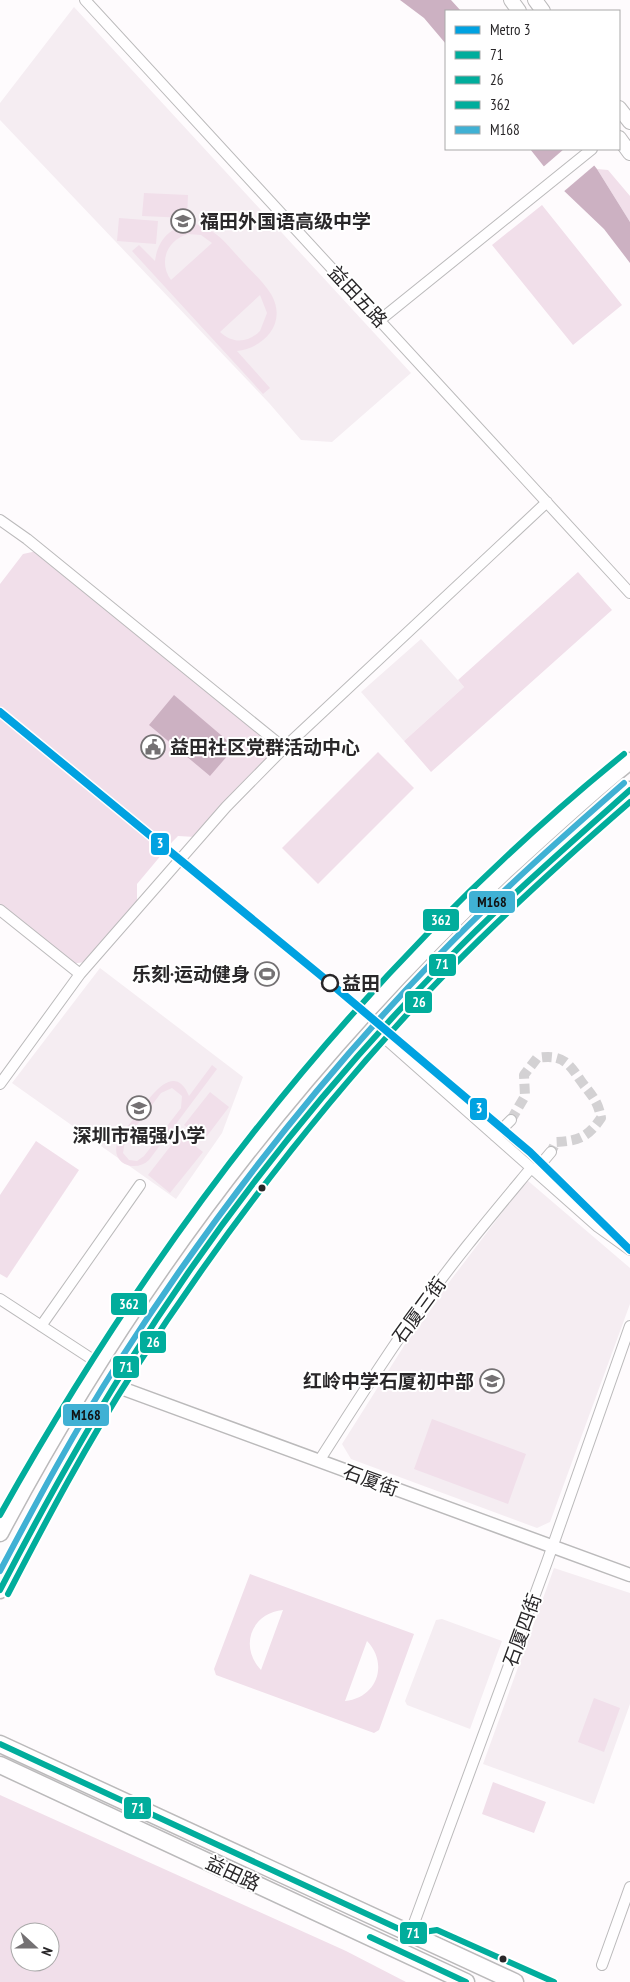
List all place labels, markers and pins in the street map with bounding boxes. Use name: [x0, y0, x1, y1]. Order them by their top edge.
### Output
school or university icon: 福田外国语高级中学: [170, 208, 196, 234]
place label: 福田外国语高级中学: [200, 209, 371, 233]
public building icon: 益田社区党群活动中心: [140, 734, 166, 760]
place label: 益田社区党群活动中心: [170, 735, 360, 759]
sports icon: 乐刻·运动健身: [254, 961, 280, 987]
place label: 乐刻·运动健身: [132, 962, 250, 986]
place label: 益田: [342, 971, 380, 995]
marker: 益田: [321, 974, 339, 992]
school or university icon: 深圳市福强小学: [126, 1095, 152, 1121]
place label: 深圳市福强小学: [72, 1123, 206, 1147]
unlabelled marker: [257, 1183, 267, 1193]
school or university icon: 红岭中学石厦初中部: [479, 1368, 505, 1394]
place label: 红岭中学石厦初中部: [303, 1369, 474, 1393]
unlabelled marker: [498, 1954, 508, 1964]

